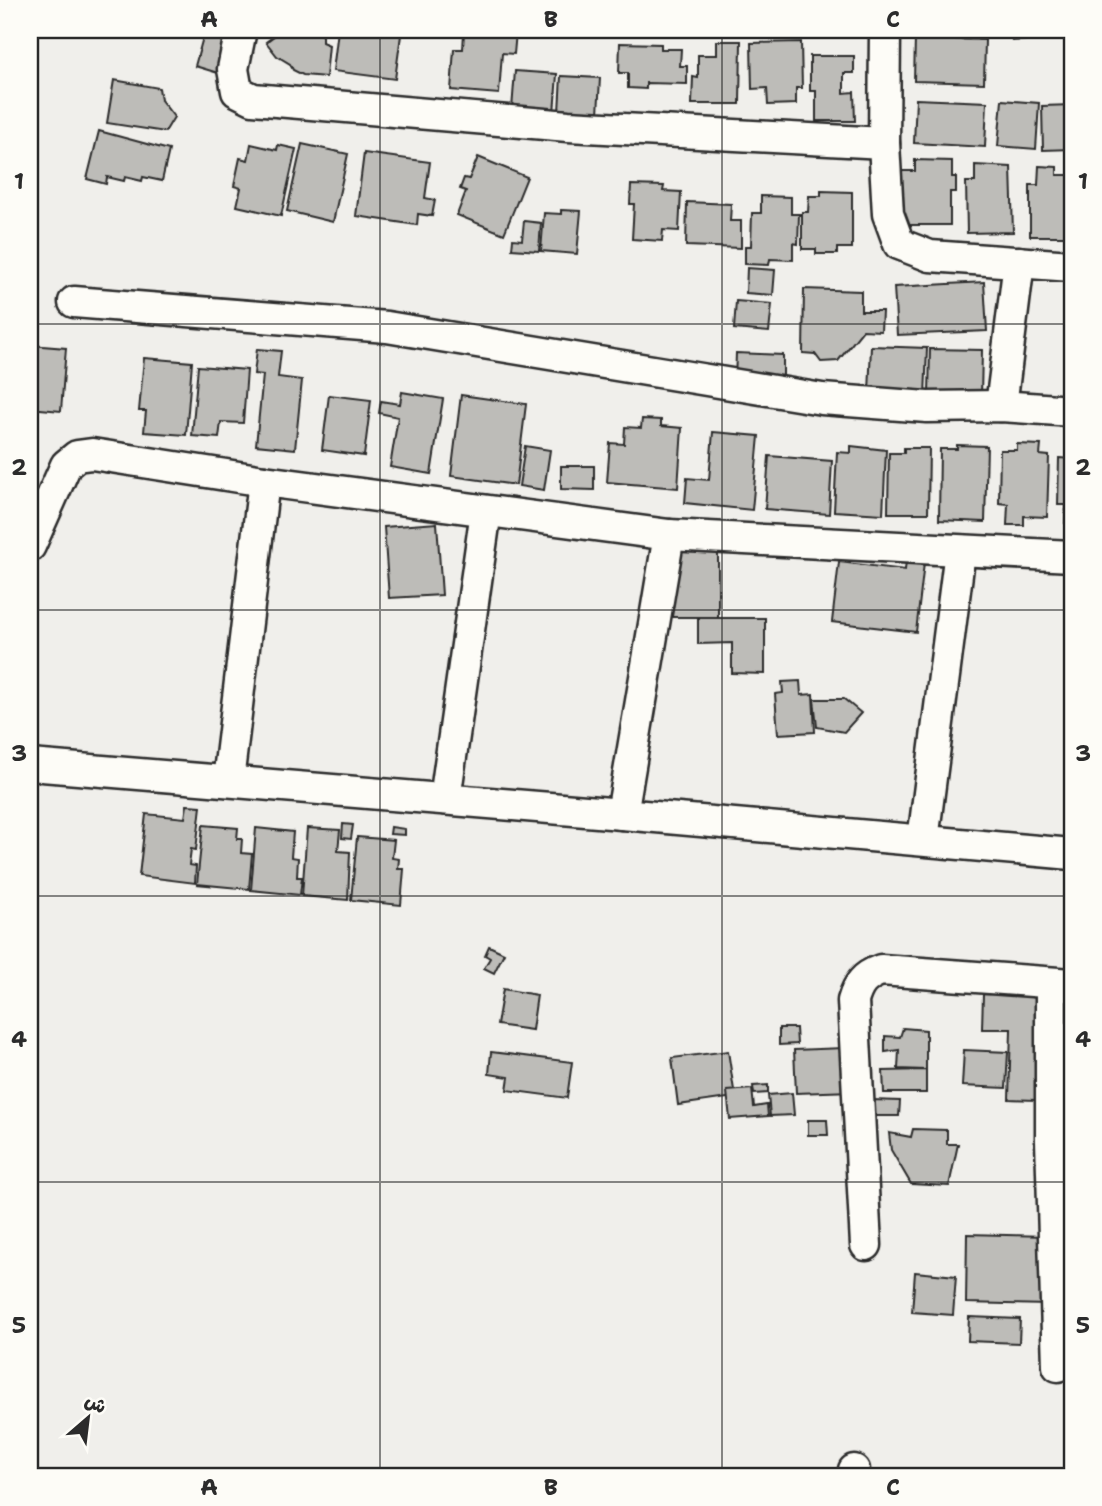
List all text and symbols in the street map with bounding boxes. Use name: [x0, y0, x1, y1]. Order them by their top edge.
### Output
text: A: [200, 4, 218, 34]
text: B: [544, 4, 558, 34]
text: C: [886, 4, 900, 34]
text: 1: [14, 166, 24, 196]
text: 1: [1078, 166, 1088, 196]
text: 2: [11, 452, 27, 482]
text: 2: [1075, 452, 1091, 482]
text: 3: [11, 738, 27, 768]
text: 3: [1075, 738, 1091, 768]
text: 4: [11, 1024, 27, 1054]
text: 4: [1075, 1024, 1091, 1054]
text: 5: [12, 1310, 26, 1340]
text: 5: [1076, 1310, 1090, 1340]
north arrow: [52, 1384, 122, 1454]
text: ش: [81, 1387, 111, 1419]
text: A: [200, 1472, 218, 1502]
text: B: [544, 1472, 558, 1502]
text: C: [886, 1472, 900, 1502]

